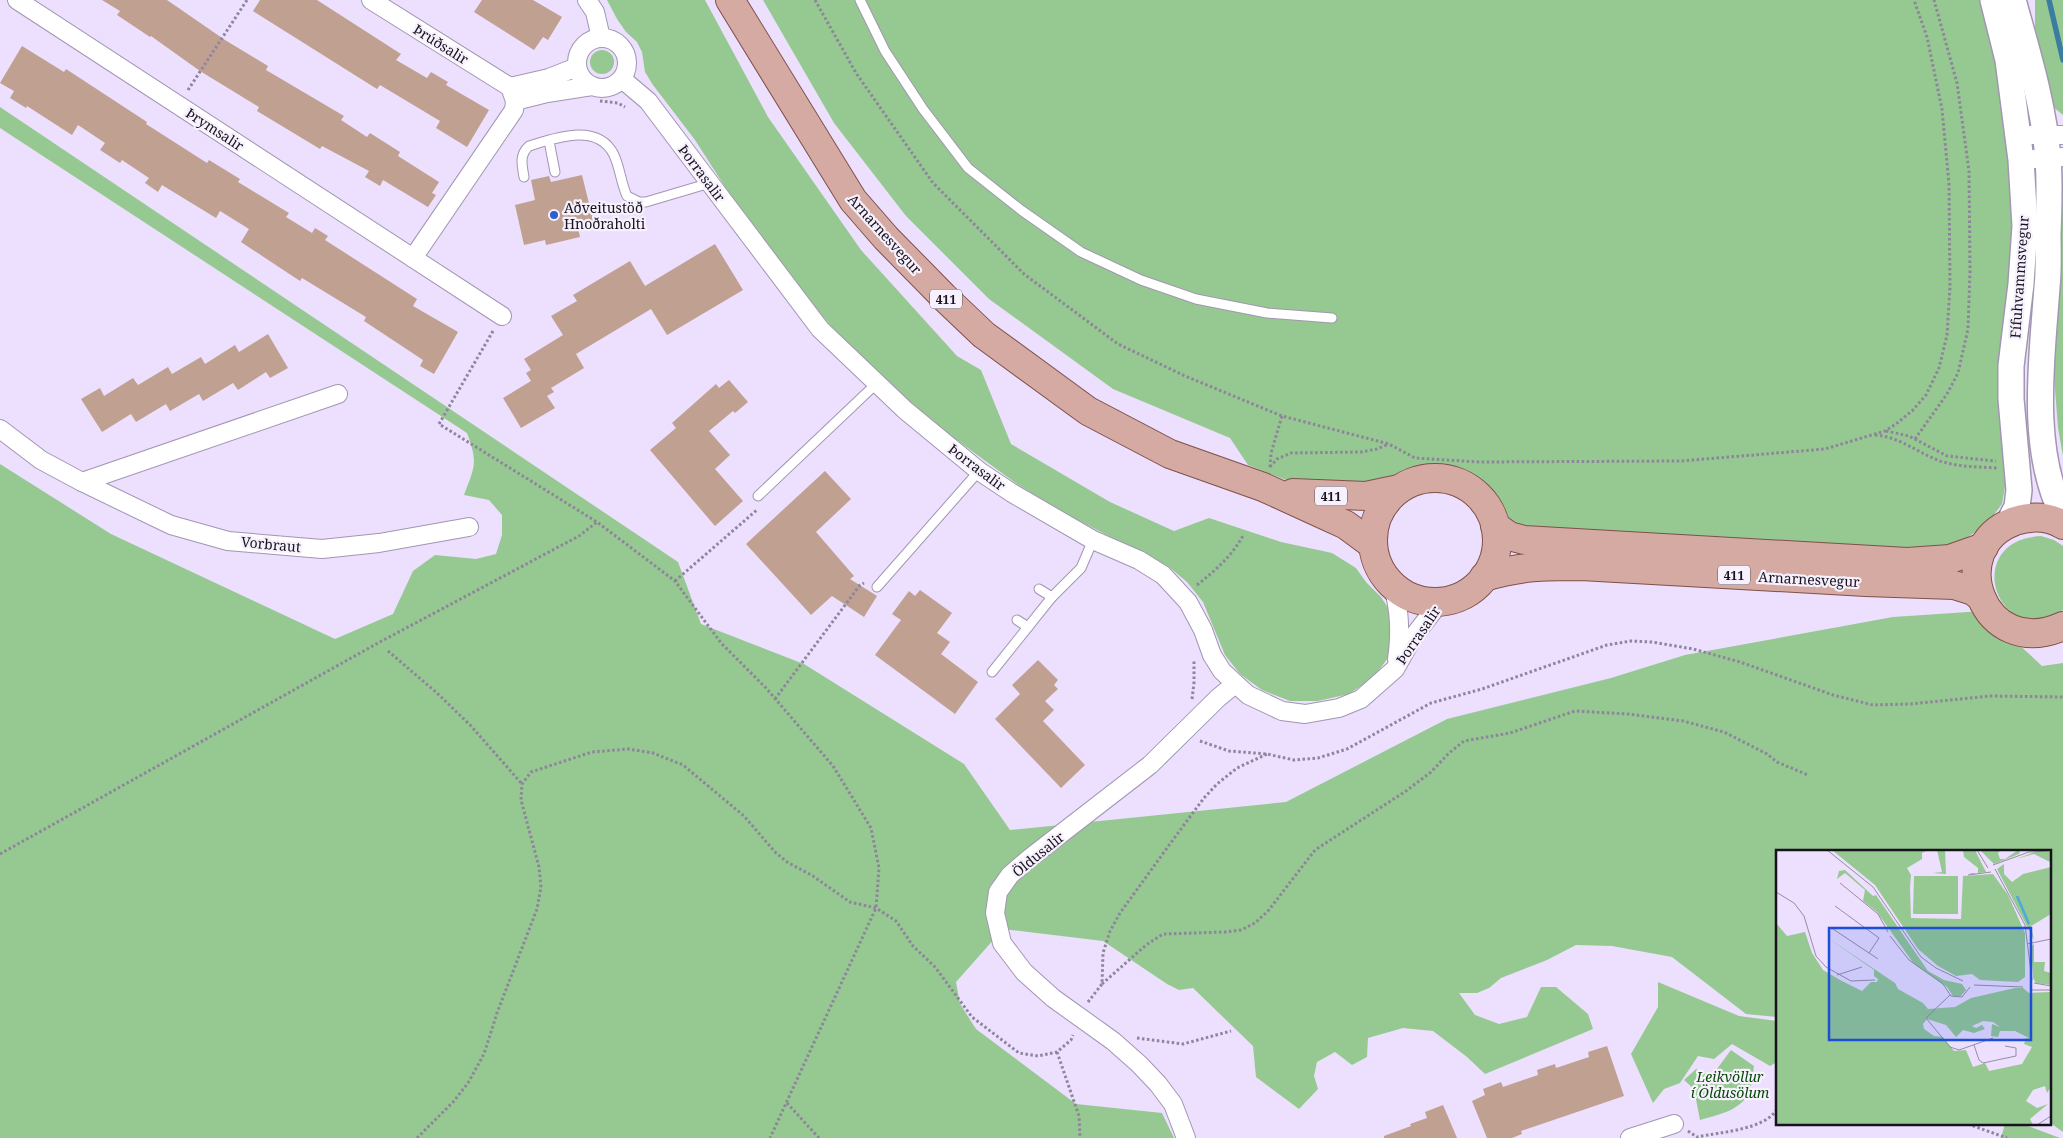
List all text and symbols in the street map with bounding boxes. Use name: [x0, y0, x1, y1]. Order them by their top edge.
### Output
street label: Þrúðsalir: [410, 20, 473, 69]
street label: Þrymsalir: [182, 103, 248, 155]
street label: Þorrasalir: [674, 141, 730, 206]
street label: Arnarnesvegur: [844, 190, 926, 278]
place label: Aðveitustöð Hnoðraholti: [564, 198, 646, 233]
marker: Aðveitustöð Hnoðraholti: [548, 209, 560, 221]
street label: Fífuhvammsvegur: [2005, 215, 2033, 339]
road number: 411: [930, 290, 962, 308]
street label: Þorrasalir: [945, 439, 1010, 495]
road number: 411: [1315, 486, 1347, 506]
street label: Vorbraut: [240, 532, 302, 556]
road number: 411: [1718, 566, 1750, 584]
street label: Arnarnesvegur: [1758, 567, 1861, 591]
street label: Þorrasalir: [1391, 602, 1445, 668]
street label: Öldusalir: [1008, 827, 1068, 881]
inset map: [1776, 850, 2050, 1126]
park label: Leikvöllur í Öldusölum: [1691, 1067, 1770, 1102]

